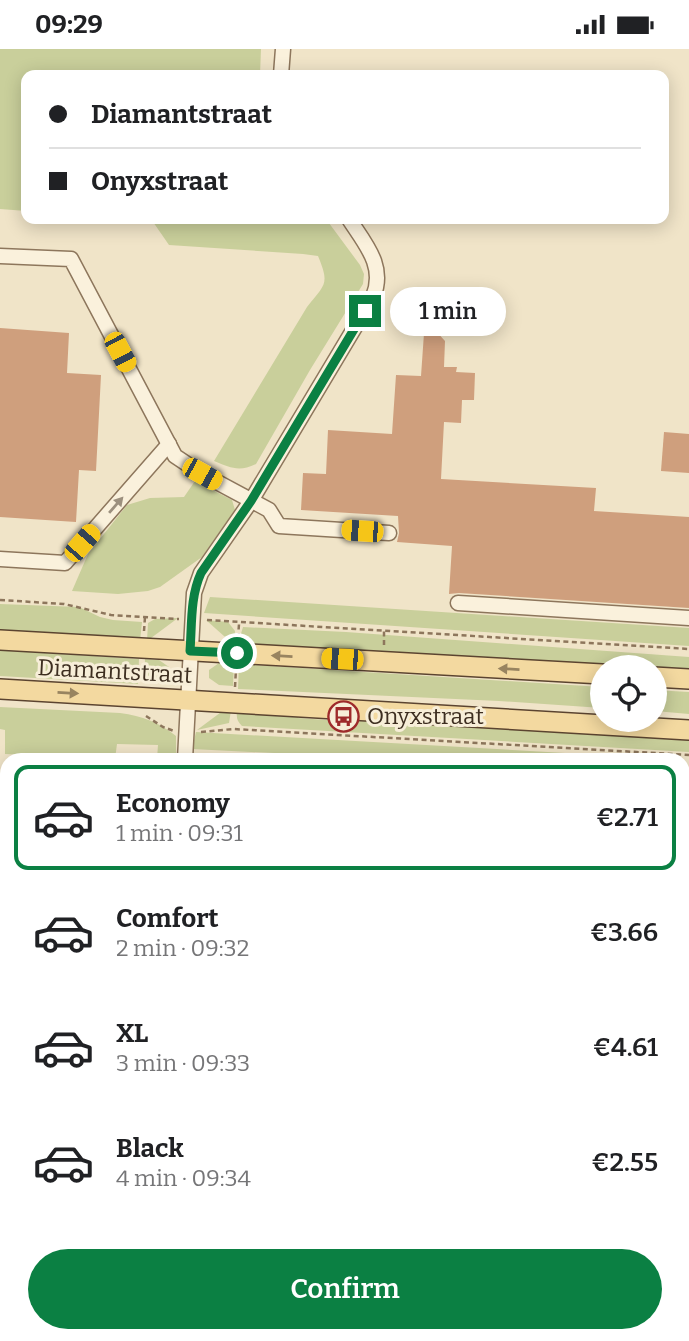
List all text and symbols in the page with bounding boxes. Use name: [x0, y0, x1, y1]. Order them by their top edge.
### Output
text: 09:29: [35, 9, 103, 40]
text: Diamantstraat: [91, 99, 272, 130]
text: Onyxstraat: [91, 166, 228, 197]
callout: 1 min: [390, 287, 505, 335]
route end: [349, 295, 381, 327]
text: 1 min: [419, 297, 477, 325]
car: [101, 329, 140, 375]
car: [179, 455, 226, 493]
one-way arrow: [108, 496, 124, 514]
car: [341, 519, 384, 543]
car: [61, 520, 104, 566]
route start: [221, 637, 253, 669]
car: [321, 647, 364, 671]
one-way arrow: [271, 650, 293, 661]
street label: Diamantstraat: [37, 653, 193, 689]
map controls: [590, 655, 667, 732]
button: locate: [590, 655, 667, 732]
one-way arrow: [498, 663, 520, 674]
one-way arrow: [57, 688, 79, 699]
bus stop icon: Onyxstraat: [327, 699, 361, 733]
place label: Onyxstraat: [367, 702, 484, 730]
icon: car: [32, 786, 95, 849]
text: Economy: [116, 788, 230, 819]
text: €2.71: [596, 802, 658, 833]
text: 1 min · 09:31: [116, 819, 243, 847]
icon: car: [32, 901, 95, 964]
text: Comfort: [116, 903, 219, 934]
text: €3.66: [590, 917, 658, 948]
text: 2 min · 09:32: [116, 934, 249, 962]
icon: car: [32, 1016, 95, 1079]
text: XL: [116, 1018, 148, 1049]
text: €4.61: [593, 1032, 658, 1063]
text: 3 min · 09:33: [116, 1049, 250, 1077]
icon: car: [32, 1131, 95, 1194]
text: Black: [116, 1133, 184, 1164]
text: €2.55: [591, 1147, 658, 1178]
text: 4 min · 09:34: [116, 1164, 251, 1192]
button: Confirm: [28, 1249, 662, 1329]

